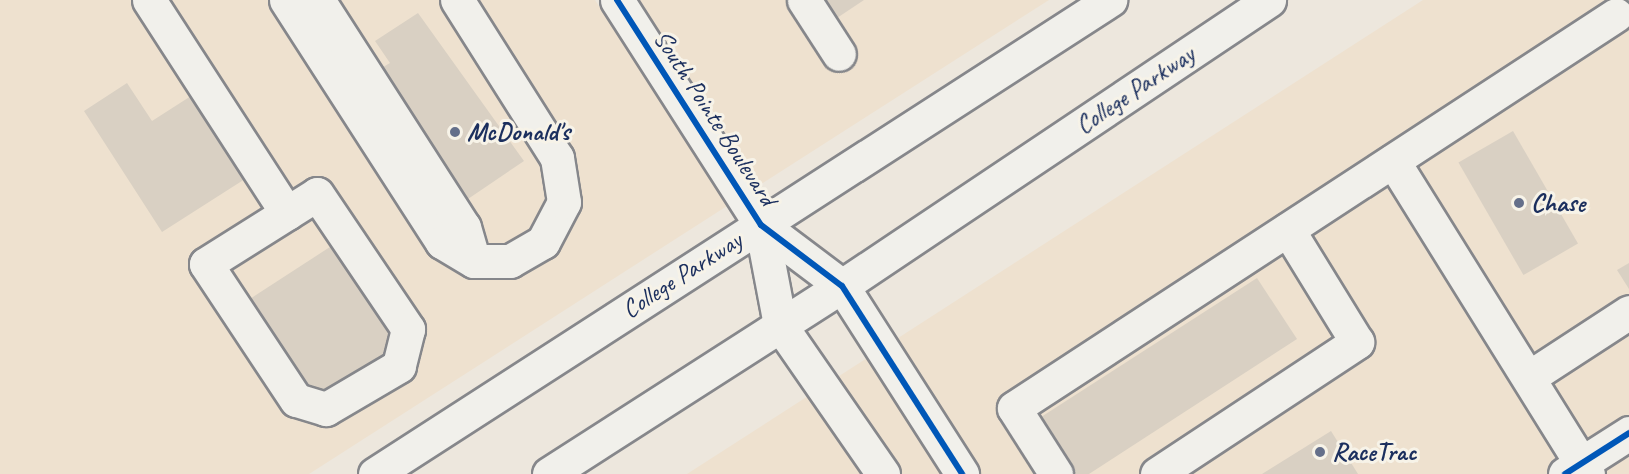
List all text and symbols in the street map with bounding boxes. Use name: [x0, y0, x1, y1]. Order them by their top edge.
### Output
street label: South Pointe Boulevard: [647, 24, 783, 212]
street label: College Parkway: [1070, 39, 1200, 141]
place label: McDonald's: [467, 116, 570, 148]
marker: McDonald's: [448, 125, 462, 139]
place label: Chase: [1531, 187, 1585, 219]
marker: Chase: [1512, 196, 1526, 210]
street label: College Parkway: [616, 225, 748, 325]
place label: RaceTrac: [1332, 436, 1416, 468]
marker: RaceTrac: [1313, 445, 1327, 459]

